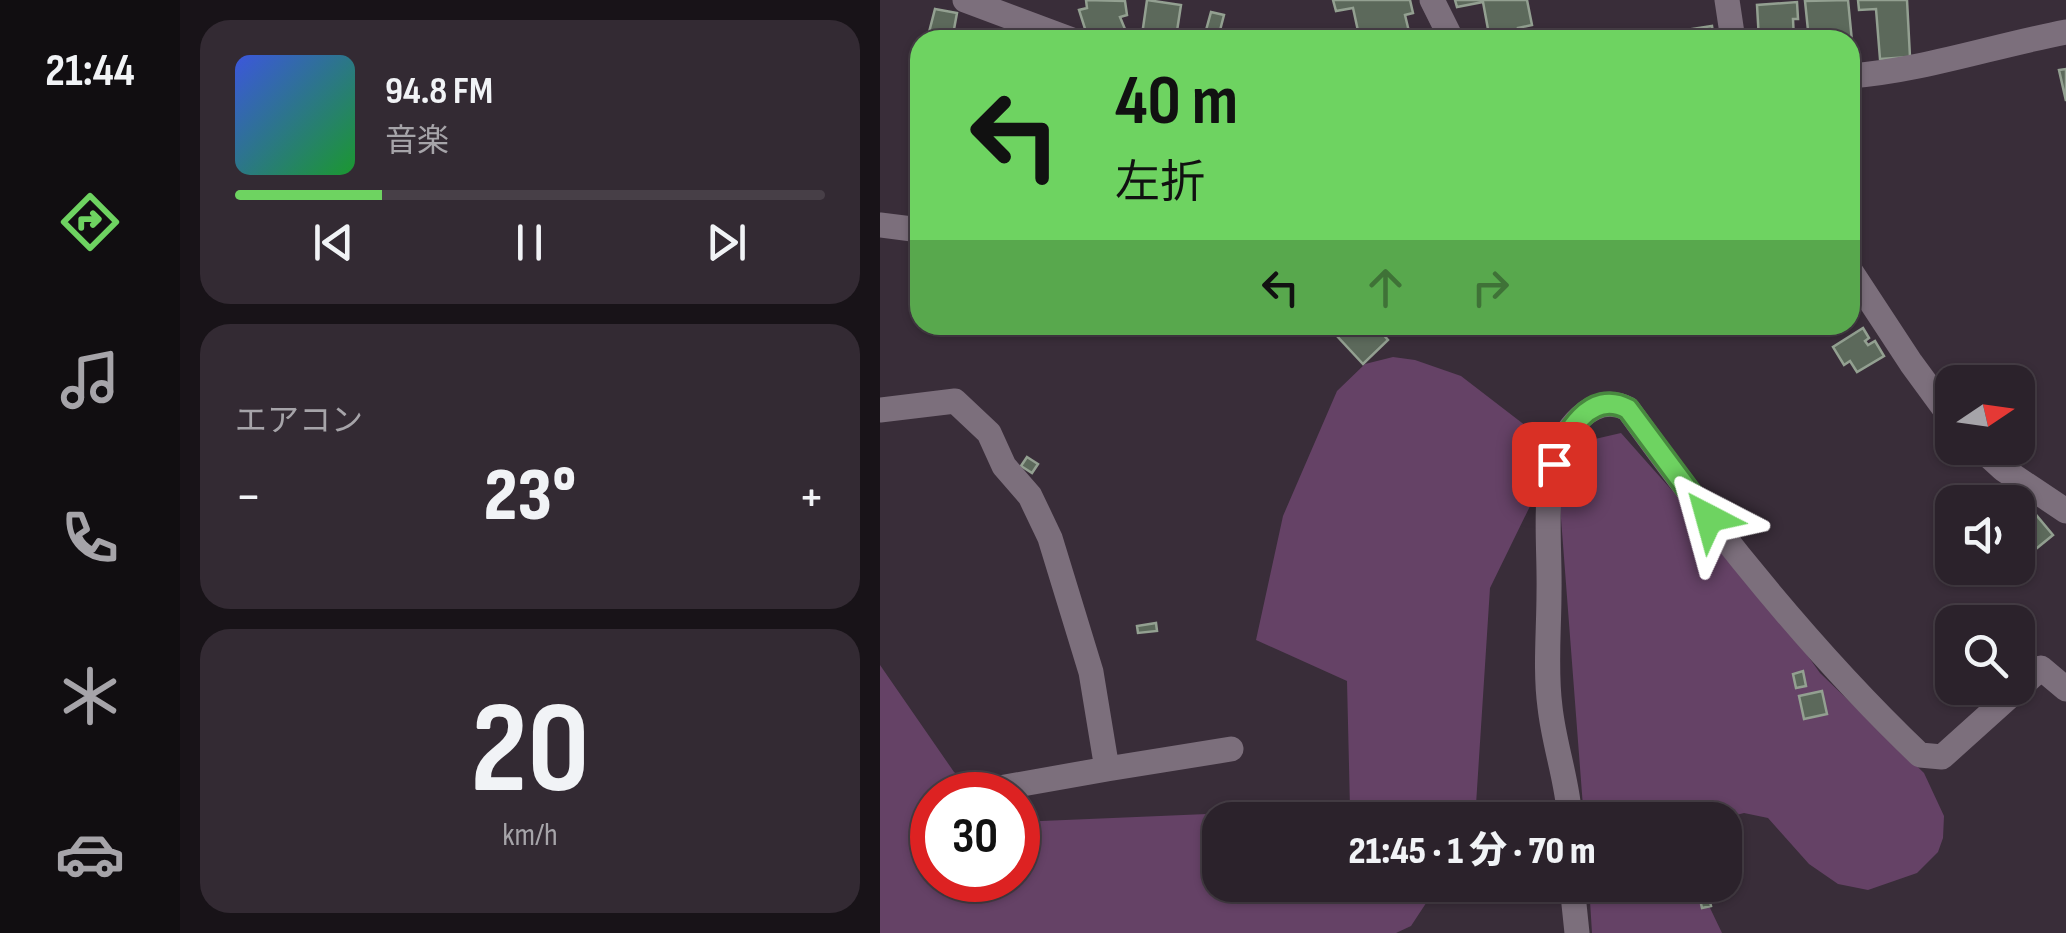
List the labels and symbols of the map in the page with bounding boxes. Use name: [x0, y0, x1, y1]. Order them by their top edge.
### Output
north arrow: [1935, 365, 2035, 465]
pin: [1512, 422, 1597, 507]
position arrow: [1657, 466, 1761, 570]
speed limit sign: 30: [910, 772, 1040, 902]

